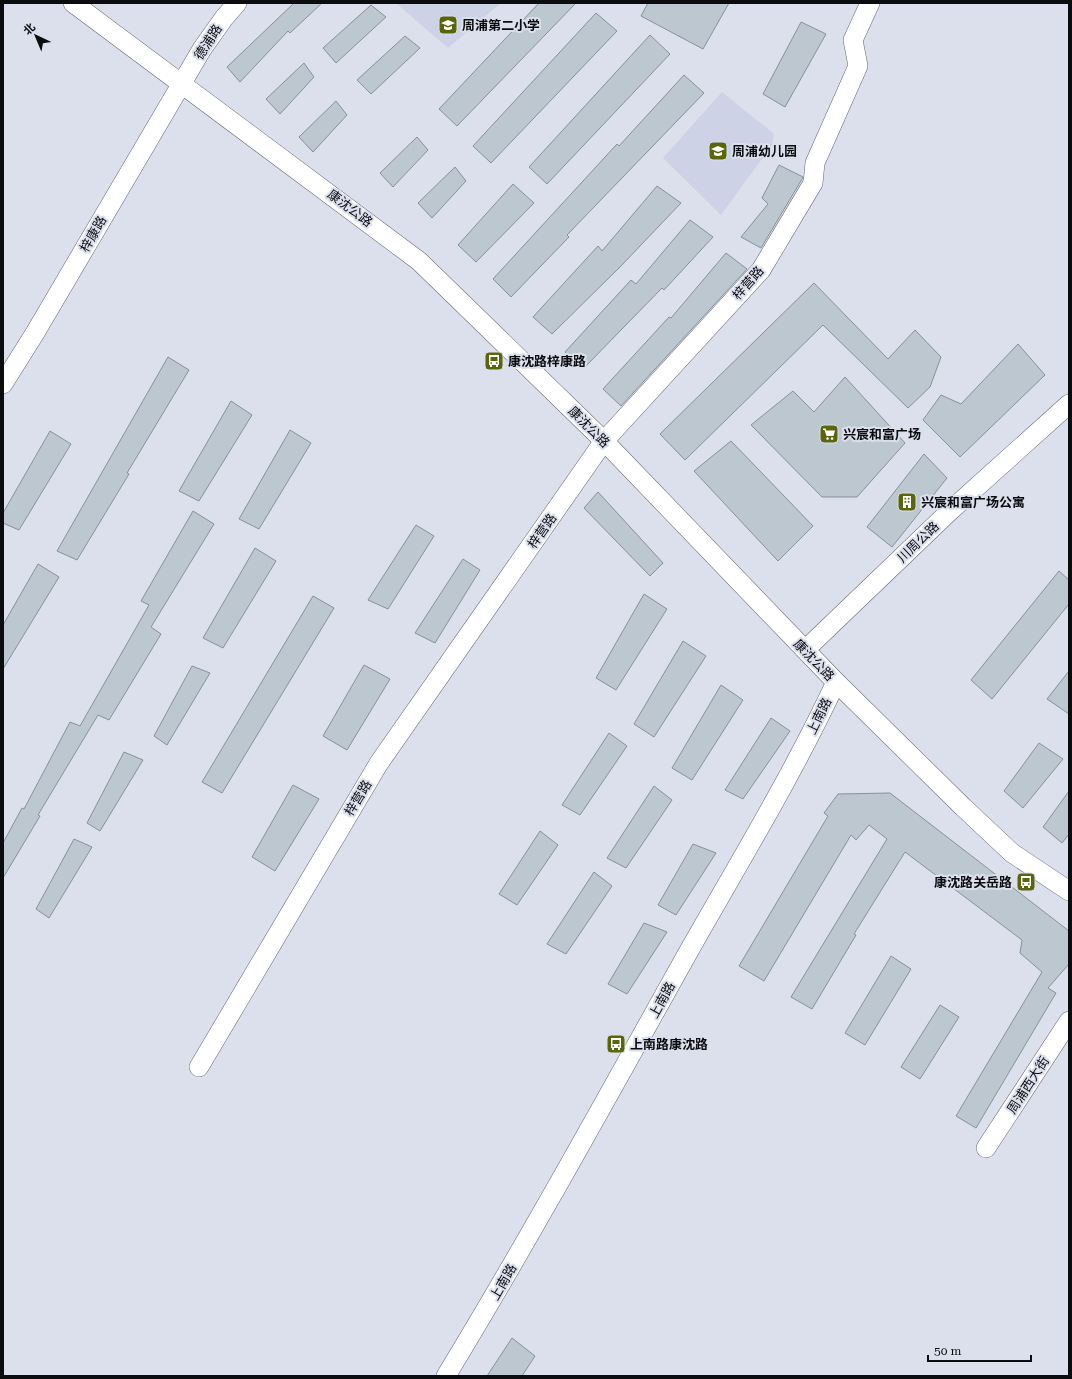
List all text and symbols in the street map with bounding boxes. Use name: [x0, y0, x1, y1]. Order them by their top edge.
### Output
school or university icon: 周浦第二小学: [437, 14, 459, 36]
north arrow: [16, 16, 56, 56]
place label: 周浦第二小学: [462, 18, 540, 33]
text: 北: [21, 21, 38, 38]
street label: 德浦路: [191, 22, 225, 62]
school or university icon: 周浦幼儿园: [707, 140, 729, 162]
place label: 周浦幼儿园: [732, 144, 797, 159]
street label: 康沈公路: [325, 186, 375, 230]
street label: 梓康路: [77, 213, 109, 255]
street label: 梓营路: [730, 263, 766, 303]
bus stop icon: 康沈路梓康路: [483, 350, 505, 372]
place label: 康沈路梓康路: [508, 354, 586, 369]
street label: 康沈公路: [565, 403, 613, 451]
supermarket icon: 兴宸和富广场: [818, 423, 840, 445]
place label: 兴宸和富广场: [843, 427, 921, 442]
building icon: 兴宸和富广场公寓: [896, 491, 918, 513]
place label: 兴宸和富广场公寓: [921, 495, 1025, 510]
street label: 梓营路: [525, 511, 559, 551]
street label: 川周公路: [894, 519, 942, 565]
street label: 康沈公路: [791, 636, 837, 684]
street label: 上南路: [804, 695, 834, 737]
street label: 梓营路: [342, 777, 374, 819]
bus stop icon: 康沈路关岳路: [1015, 871, 1037, 893]
place label: 康沈路关岳路: [934, 875, 1012, 890]
street label: 上南路: [646, 979, 678, 1021]
bus stop icon: 上南路康沈路: [605, 1033, 627, 1055]
place label: 上南路康沈路: [630, 1037, 708, 1052]
street label: 周浦西大街: [1004, 1054, 1052, 1116]
street label: 上南路: [487, 1261, 519, 1303]
scale bar: [928, 1337, 1031, 1363]
text: 50 m: [934, 1344, 961, 1358]

